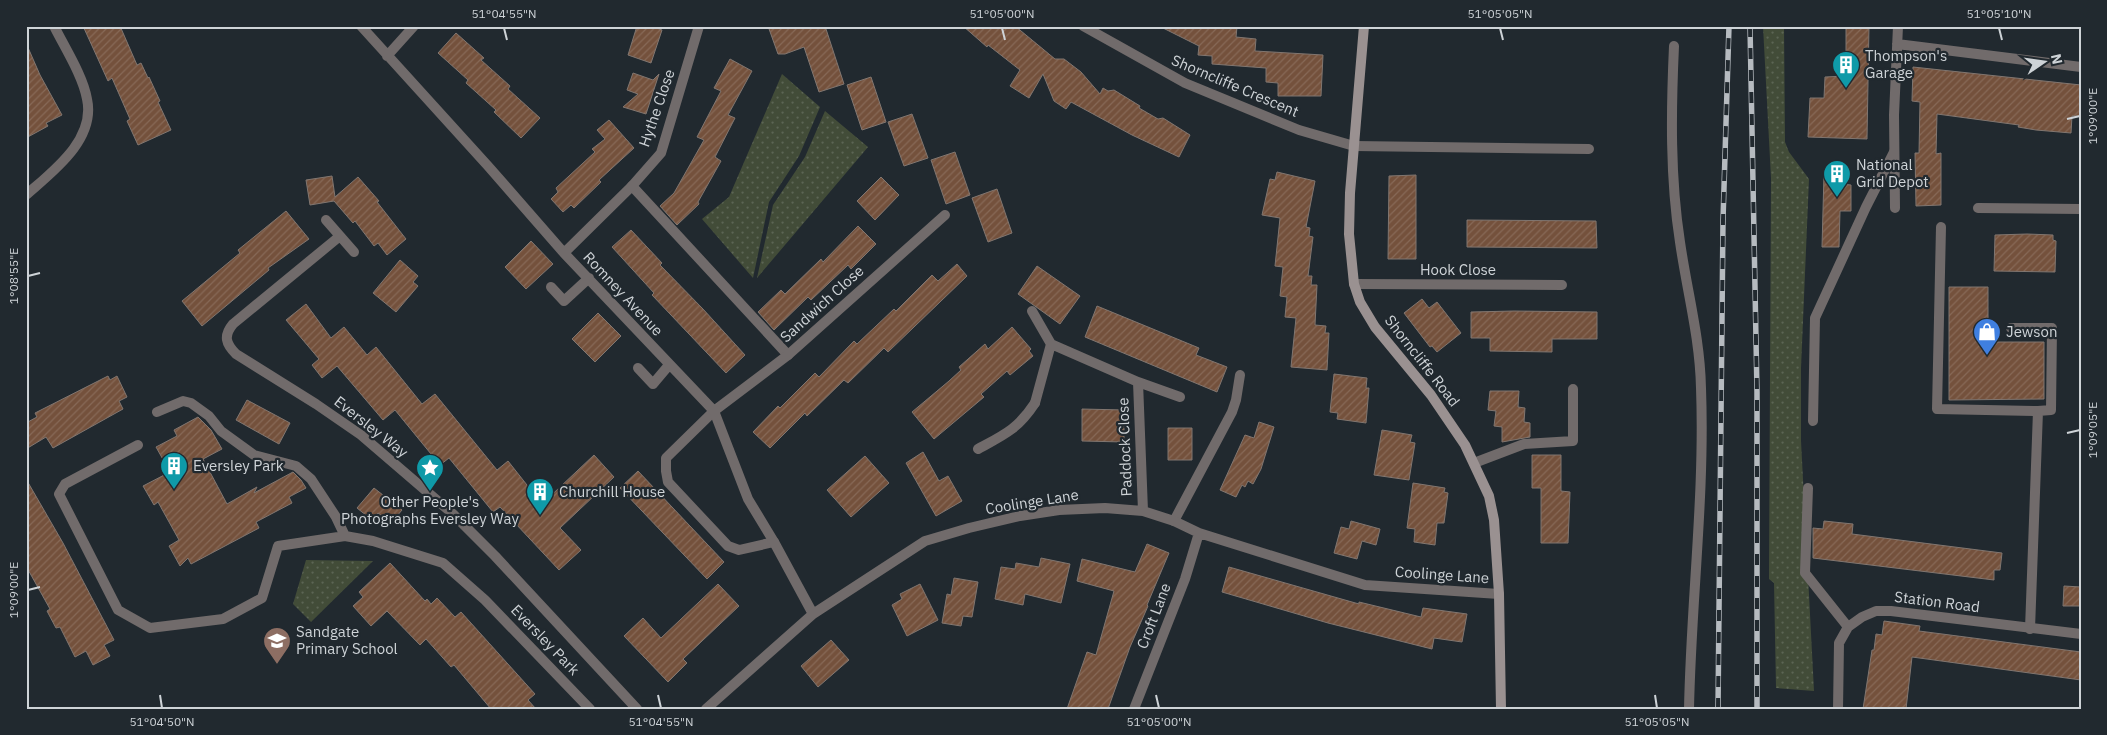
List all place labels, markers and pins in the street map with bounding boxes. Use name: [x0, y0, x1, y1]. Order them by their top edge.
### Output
place label: Thompson's Garage: [1865, 46, 1947, 82]
building icon: Thompson's Garage: [1831, 50, 1861, 89]
place label: National Grid Depot: [1856, 155, 1929, 191]
building icon: National Grid Depot: [1822, 159, 1852, 198]
shop icon: Jewson: [1972, 317, 2002, 356]
place label: Jewson: [2006, 322, 2058, 341]
building icon: Eversley Park: [159, 451, 189, 490]
place icon: Other People's Photographs Eversley Way: [415, 453, 445, 492]
place label: Eversley Park: [193, 456, 284, 475]
building icon: Churchill House: [525, 477, 555, 516]
place label: Churchill House: [559, 482, 665, 501]
place label: Other People's Photographs Eversley Way: [341, 492, 520, 528]
place label: Sandgate Primary School: [296, 622, 398, 658]
school or university icon: Sandgate Primary School: [262, 626, 292, 665]

